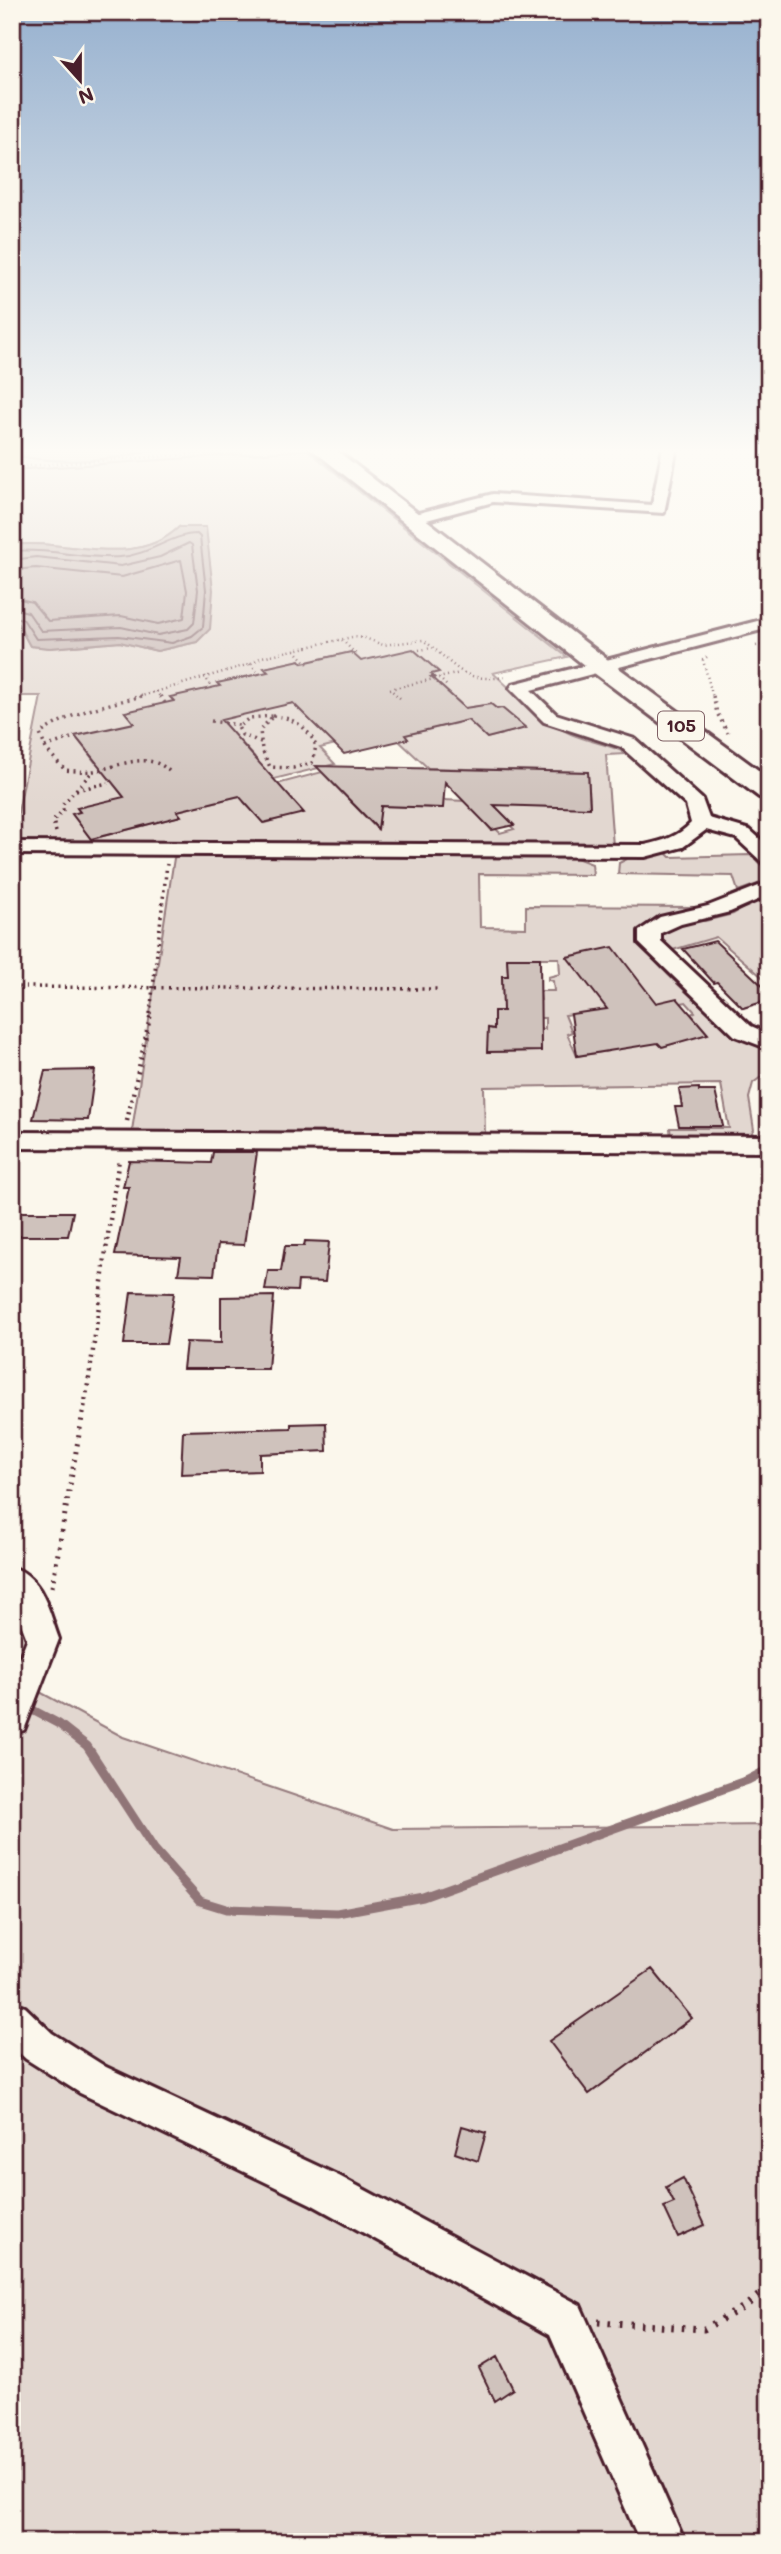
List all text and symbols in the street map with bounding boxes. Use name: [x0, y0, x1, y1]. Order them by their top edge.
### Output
north arrow: [46, 46, 116, 116]
text: N: [75, 82, 97, 111]
road number: 105: [658, 712, 704, 740]

